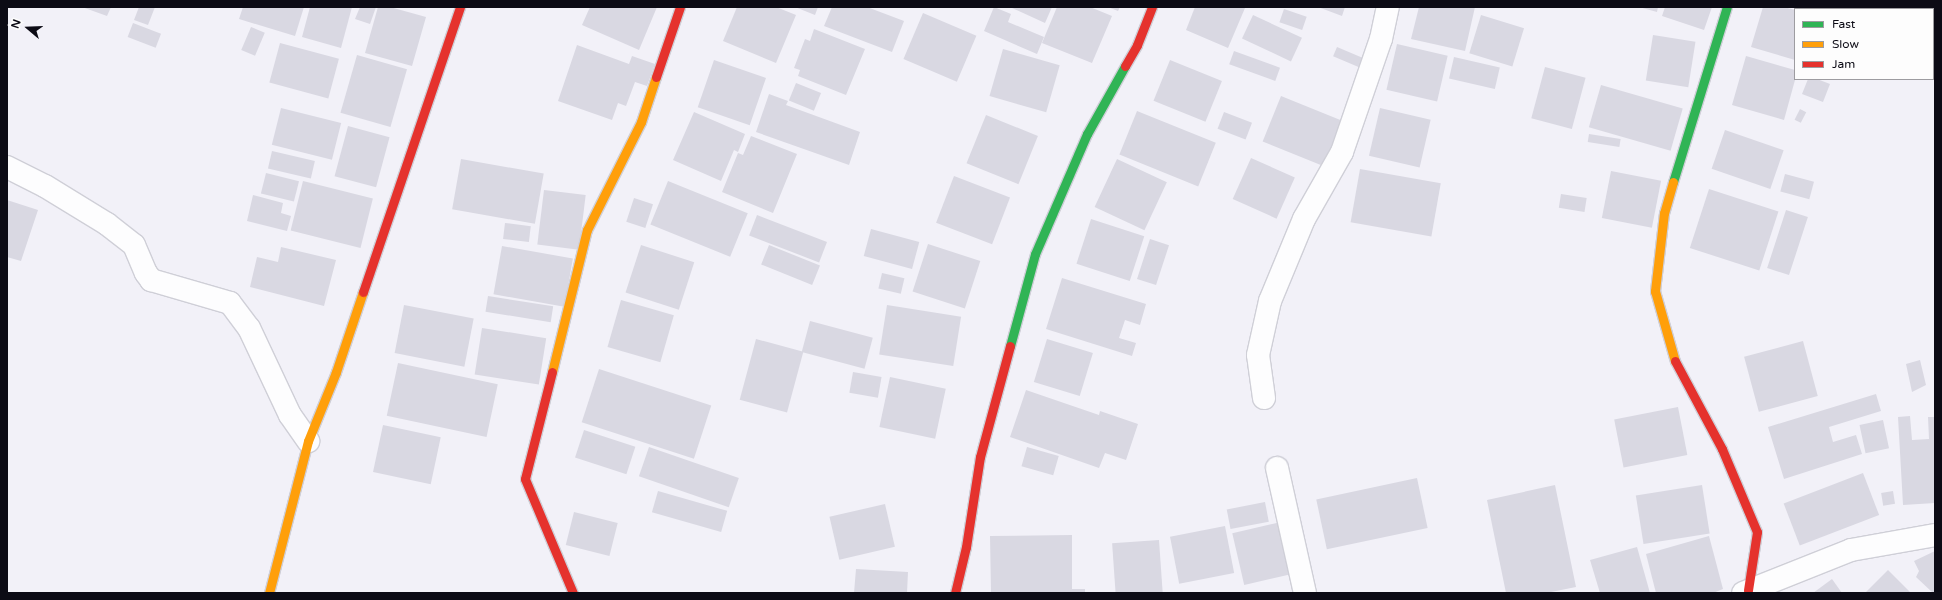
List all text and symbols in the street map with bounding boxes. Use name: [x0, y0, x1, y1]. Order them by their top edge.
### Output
north arrow: [8, 8, 48, 48]
legend: [1794, 8, 1934, 80]
text: Fast: [1832, 17, 1855, 31]
text: N: [9, 18, 24, 30]
text: Slow: [1832, 37, 1859, 51]
text: Jam: [1832, 57, 1855, 71]

